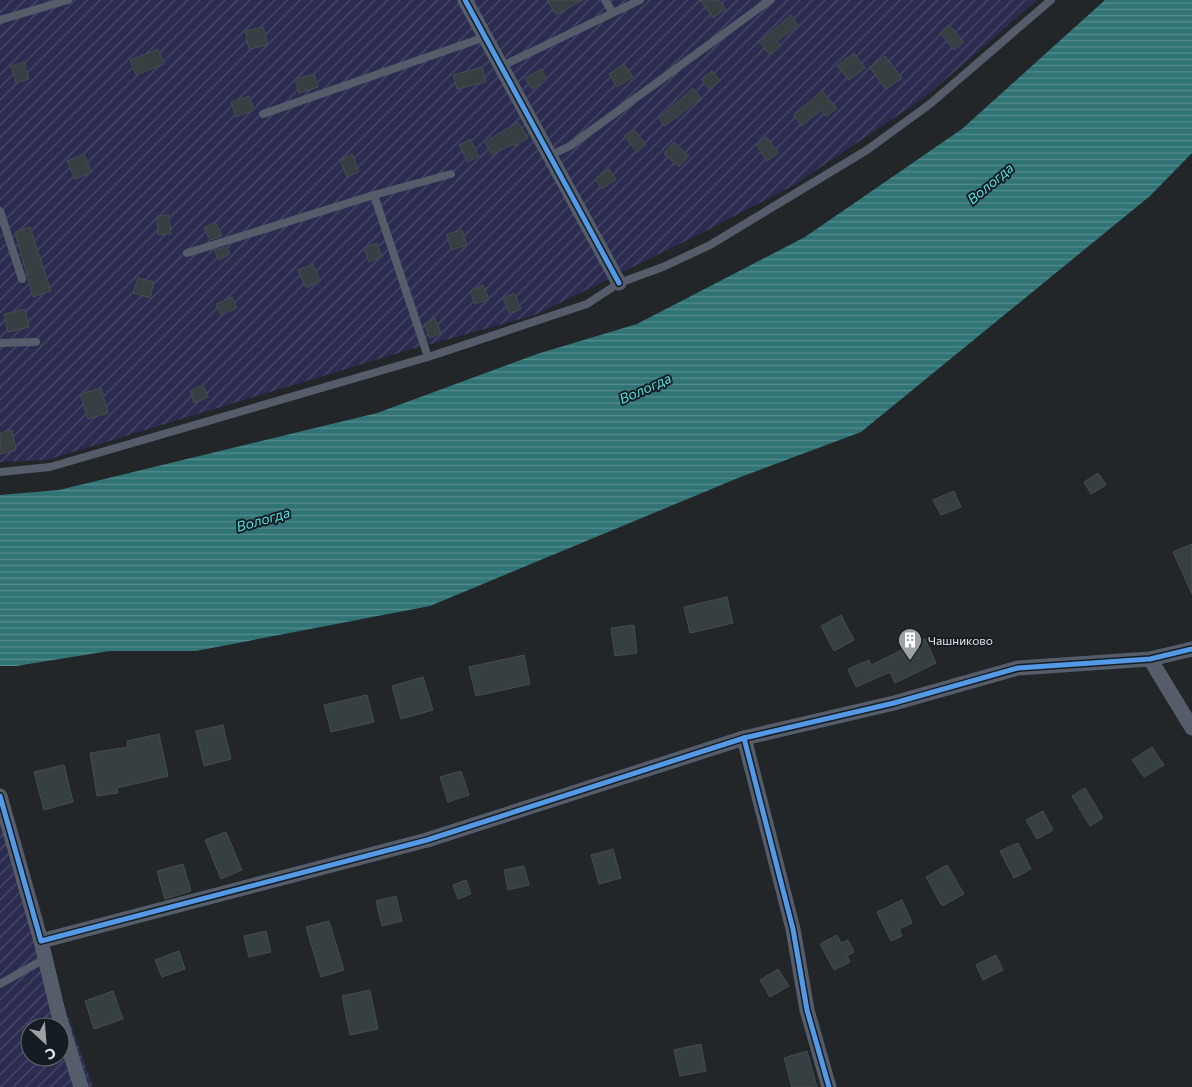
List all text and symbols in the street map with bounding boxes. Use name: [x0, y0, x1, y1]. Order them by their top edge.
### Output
water label: Вологда: [963, 159, 1017, 207]
water label: Вологда: [616, 369, 674, 407]
water label: Вологда: [234, 503, 292, 535]
building icon: Чашниково: [897, 627, 923, 661]
place label: Чашниково: [928, 633, 993, 647]
north arrow: [20, 1017, 70, 1067]
text: С: [43, 1044, 59, 1064]

